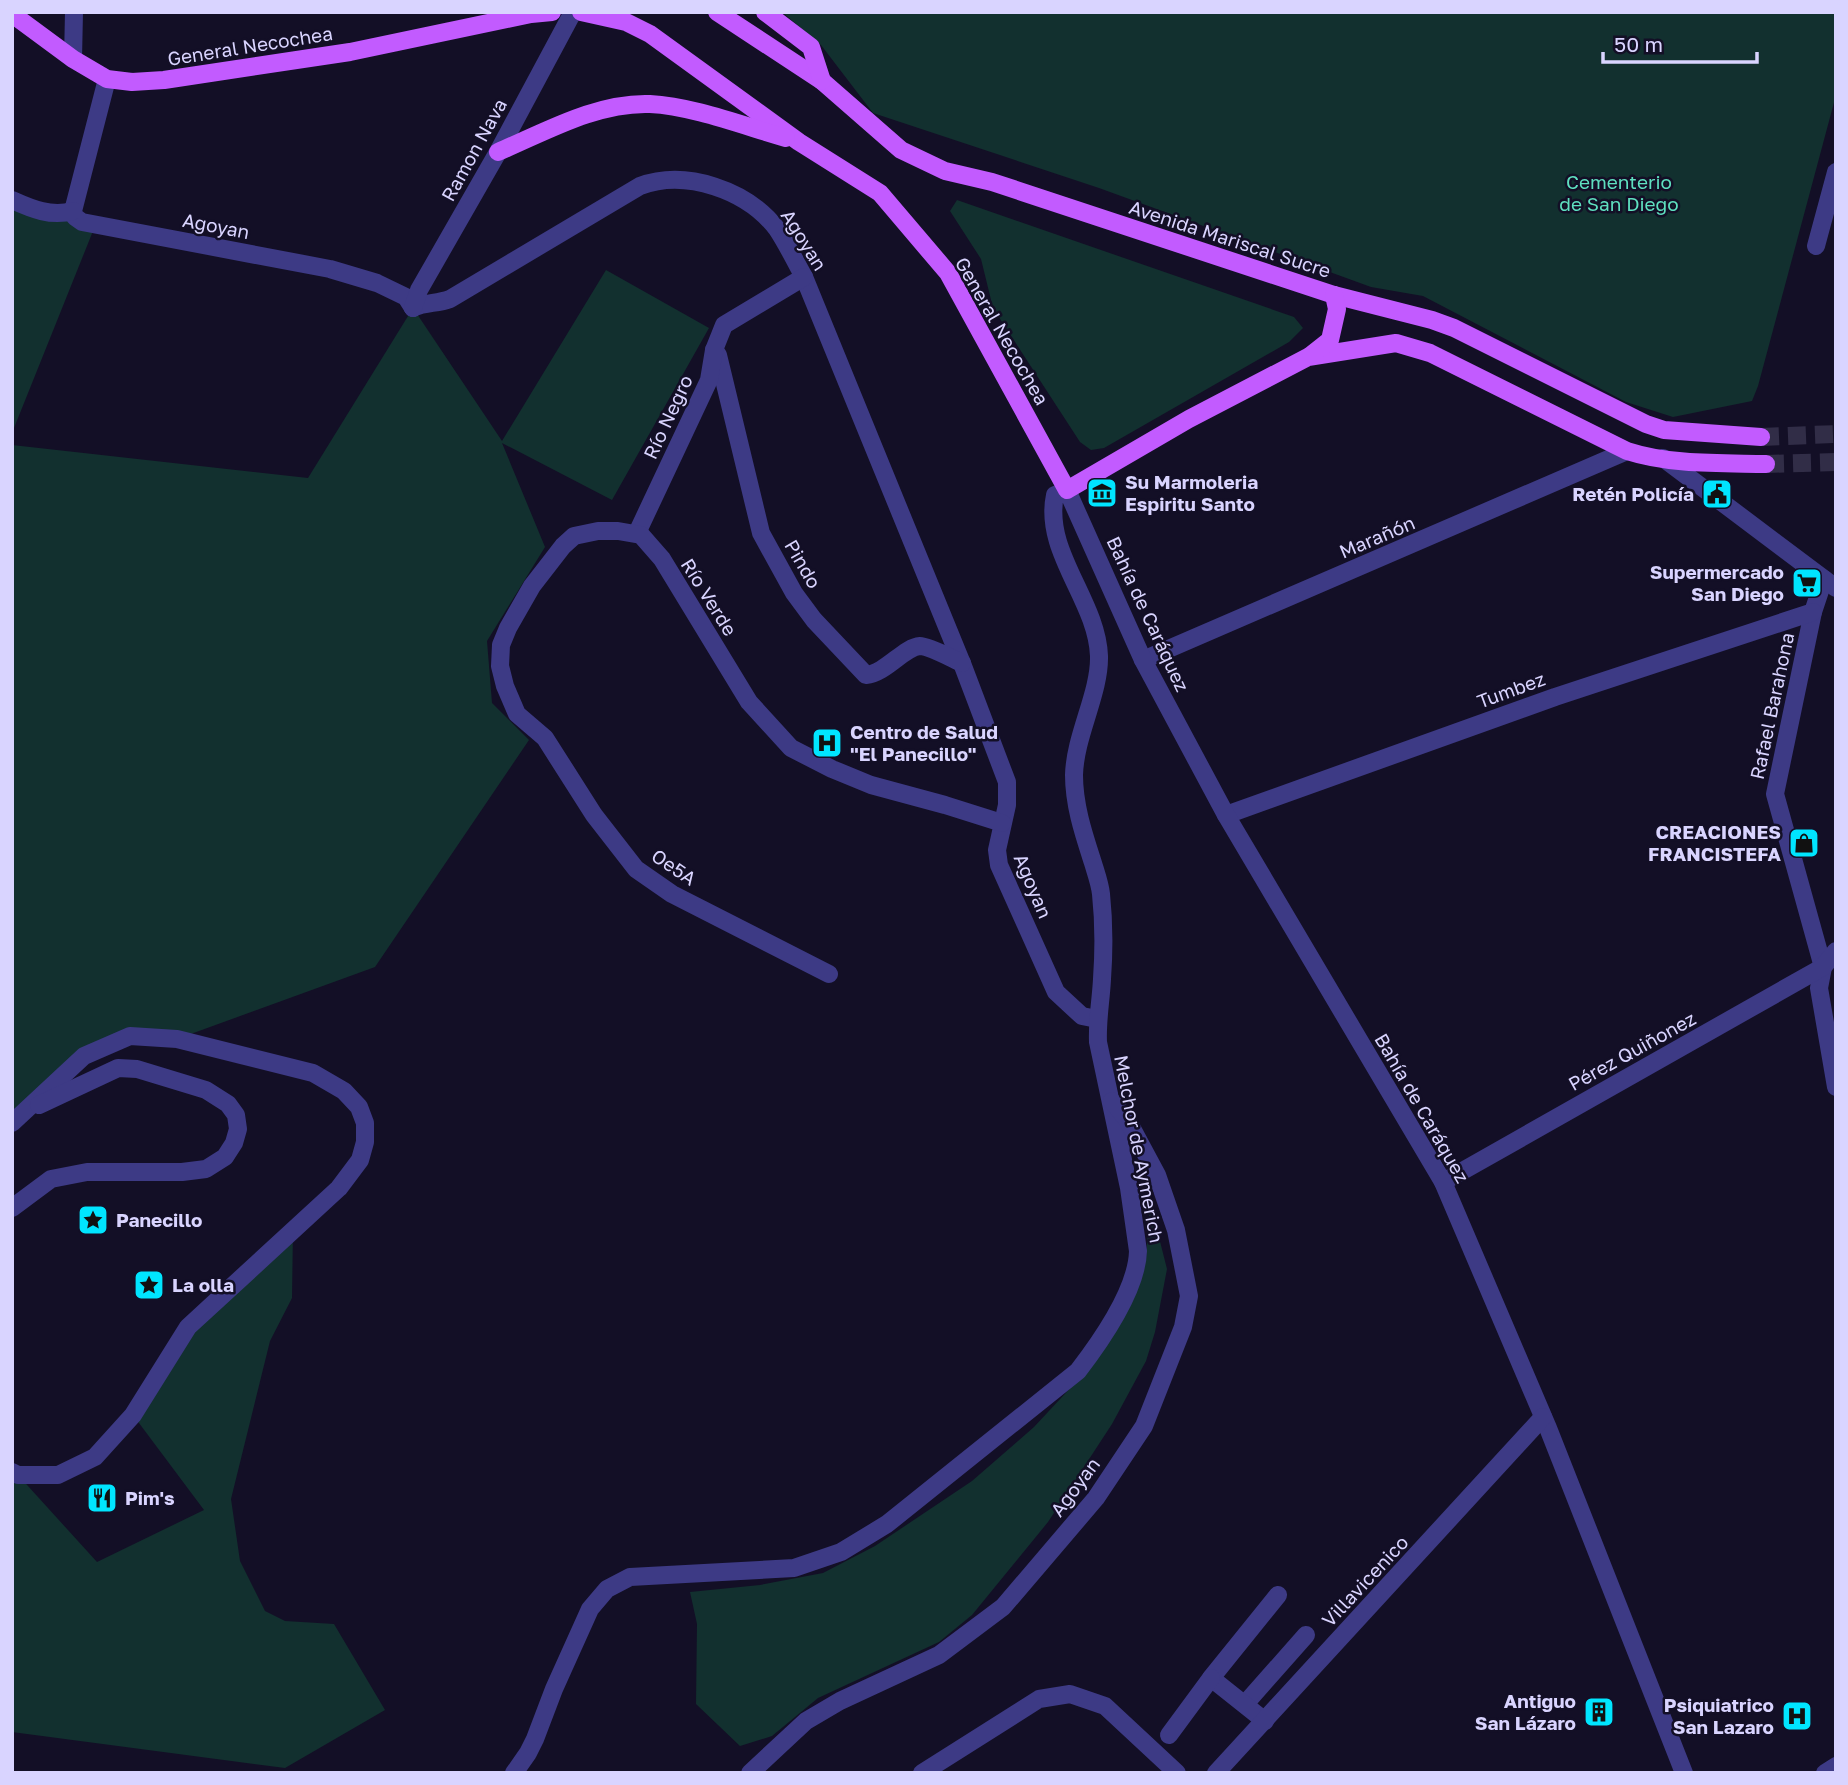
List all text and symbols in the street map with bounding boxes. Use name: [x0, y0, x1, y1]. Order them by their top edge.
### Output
street label: General Necochea: [166, 21, 334, 70]
scale bar: [1603, 21, 1757, 65]
text: 50 m: [1614, 31, 1663, 57]
street label: Ramon Nava: [436, 94, 511, 205]
park label: Cementerio de San Diego: [1559, 170, 1679, 215]
street label: Avenida Mariscal Sucre: [1126, 195, 1334, 282]
street label: Agoyan: [777, 205, 832, 275]
street label: Agoyan: [181, 208, 252, 243]
street label: General Necochea: [951, 253, 1054, 409]
street label: Río Negro: [638, 371, 697, 462]
place label: Su Marmoleria Espiritu Santo: [1125, 470, 1258, 515]
museum icon: Su Marmoleria Espiritu Santo: [1085, 476, 1119, 510]
public building icon: Retén Policía: [1700, 477, 1734, 511]
place label: Retén Policía: [1572, 482, 1694, 505]
street label: Marañón: [1336, 510, 1418, 563]
street label: Bahía de Caráquez: [1102, 532, 1195, 695]
street label: Pindo: [780, 535, 826, 592]
street label: Río Verde: [677, 554, 742, 640]
place label: Supermercado San Diego: [1650, 560, 1784, 605]
supermarket icon: Supermercado San Diego: [1790, 566, 1824, 600]
street label: Rafael Barahona: [1745, 630, 1798, 781]
street label: Tumbez: [1474, 667, 1548, 712]
place label: Centro de Salud "El Panecillo": [850, 720, 998, 765]
hospital icon: Centro de Salud "El Panecillo": [810, 726, 844, 760]
place label: CREACIONES FRANCISTEFA: [1648, 820, 1782, 865]
shop icon: CREACIONES FRANCISTEFA: [1787, 826, 1821, 860]
street label: Oe5A: [648, 843, 701, 890]
street label: Agoyan: [1010, 850, 1057, 921]
street label: Pérez Quiñonez: [1564, 1006, 1699, 1095]
street label: Bahía de Caráquez: [1370, 1029, 1475, 1187]
street label: Melchor de Aymerich: [1110, 1053, 1169, 1245]
place icon: Panecillo: [76, 1203, 110, 1237]
place label: Panecillo: [116, 1208, 202, 1231]
place icon: La olla: [132, 1268, 166, 1302]
place label: La olla: [172, 1273, 234, 1296]
street label: Agoyan: [1045, 1453, 1104, 1521]
restaurant icon: Pim's: [85, 1481, 119, 1515]
place label: Pim's: [125, 1486, 175, 1509]
street label: Villavicenico: [1317, 1530, 1413, 1631]
place label: Antiguo San Lázaro: [1475, 1689, 1576, 1734]
place label: Psiquiatrico San Lazaro: [1664, 1693, 1774, 1738]
building icon: Antiguo San Lázaro: [1582, 1695, 1616, 1729]
hospital icon: Psiquiatrico San Lazaro: [1780, 1699, 1814, 1733]

